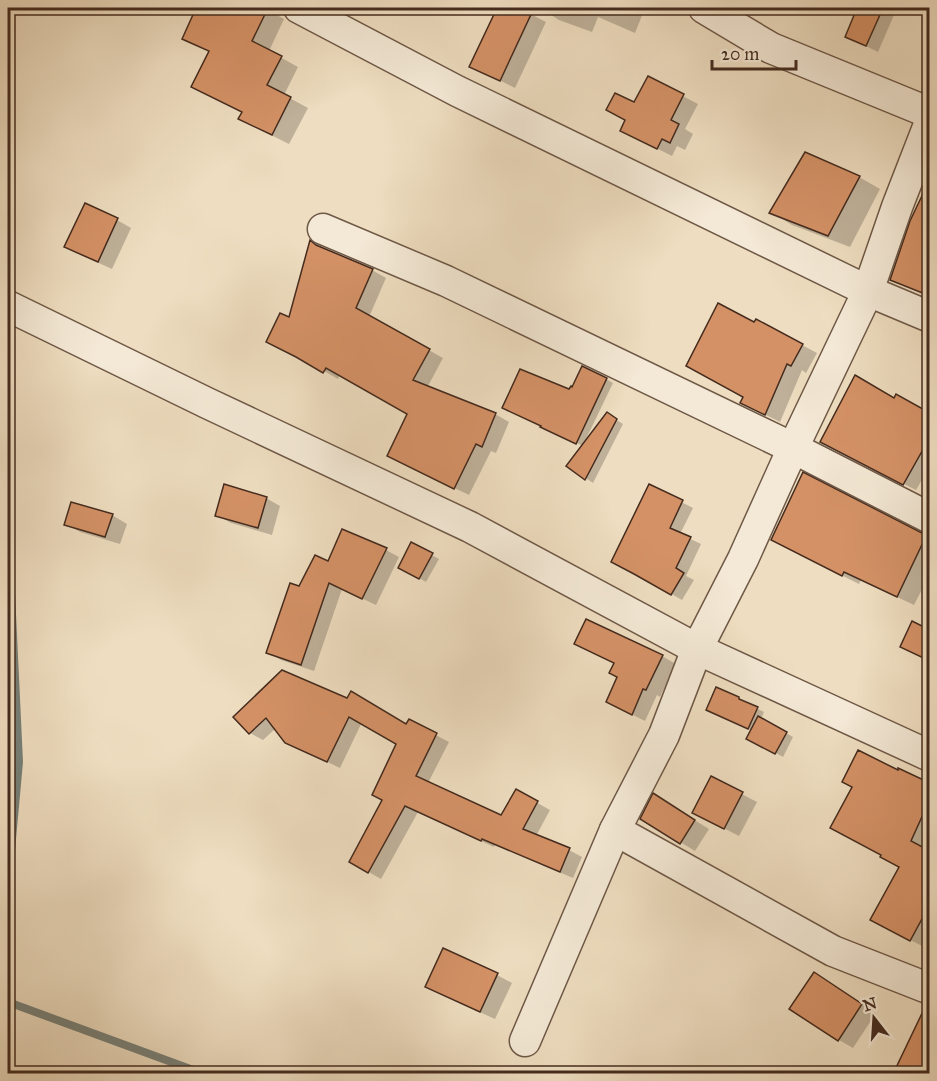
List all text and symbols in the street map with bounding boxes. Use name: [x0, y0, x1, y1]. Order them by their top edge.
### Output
scale bar: [712, 33, 796, 71]
text: 20 m: [721, 43, 759, 65]
north arrow: [844, 988, 904, 1048]
text: N: [860, 993, 879, 1015]

